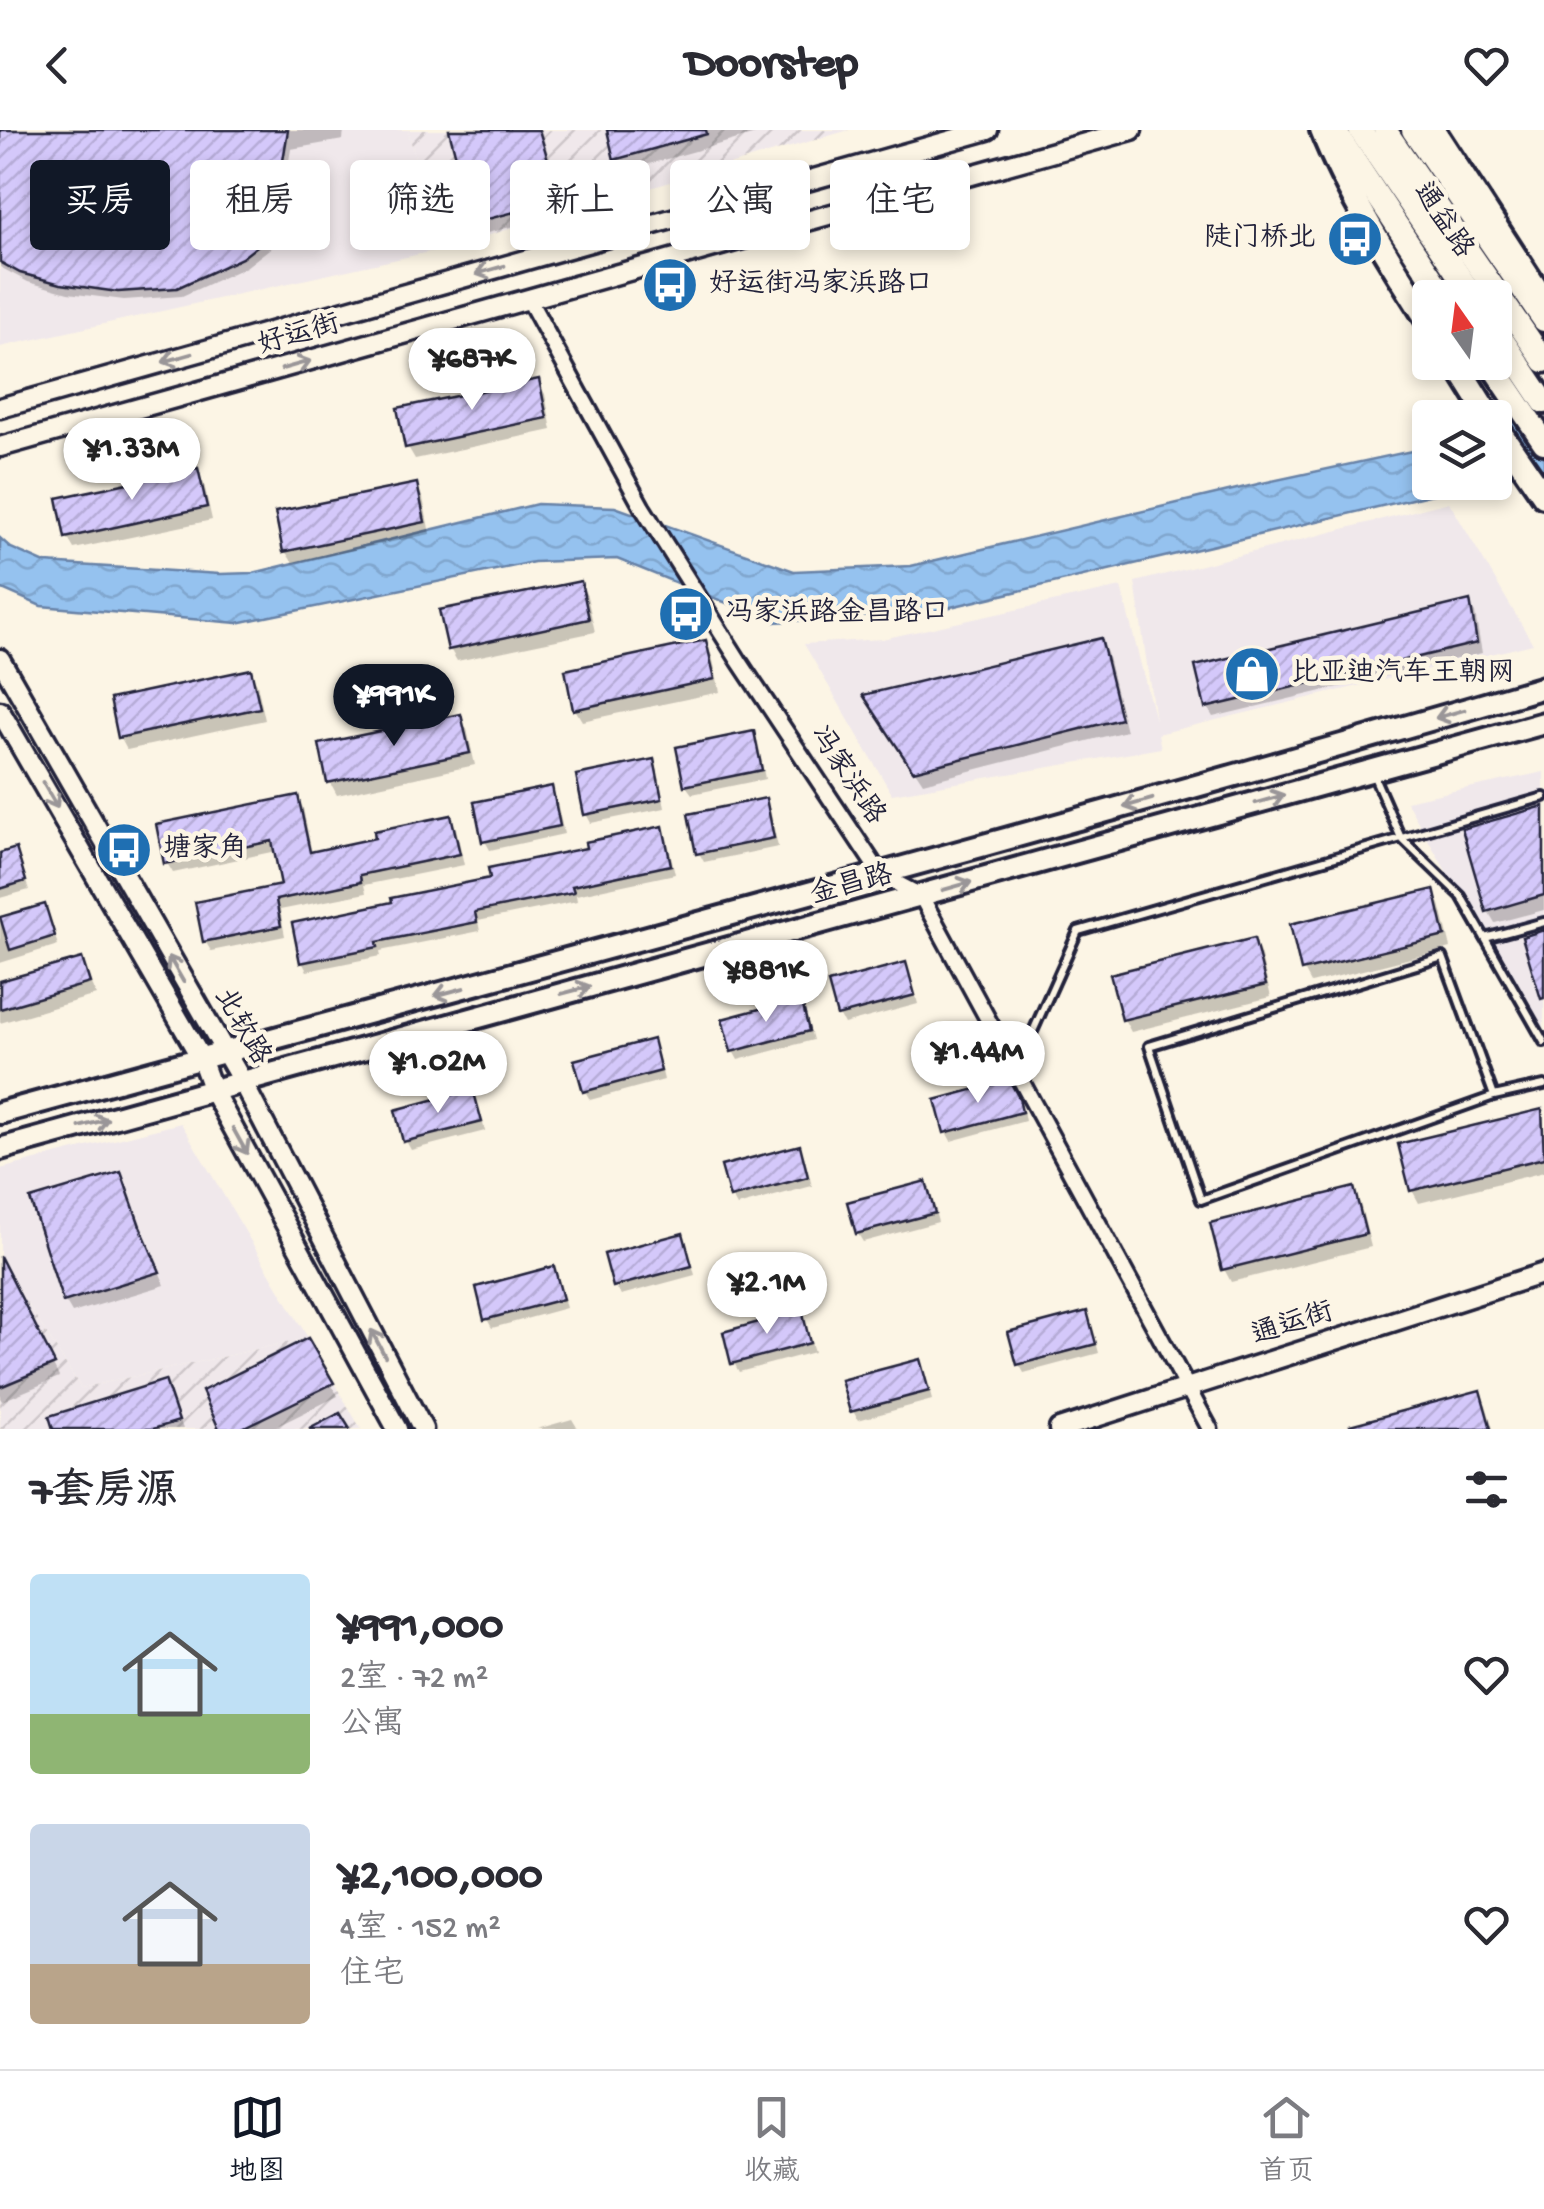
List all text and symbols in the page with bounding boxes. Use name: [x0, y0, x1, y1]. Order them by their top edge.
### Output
icon: back: [30, 38, 85, 93]
icon: heart: [1459, 38, 1514, 93]
text: Doorstep: [686, 39, 858, 92]
chip: 买房: [30, 160, 170, 250]
chip: 租房: [190, 160, 330, 250]
chip: 筛选: [350, 160, 490, 250]
chip: 新上: [510, 160, 650, 250]
chip: 公寓: [670, 160, 810, 250]
chip: 住宅: [830, 160, 970, 250]
street label: 通益路: [1405, 176, 1481, 265]
bus stop icon: 陡门桥北: [1325, 209, 1385, 269]
place label: 陡门桥北: [1204, 222, 1316, 256]
bus stop icon: 好运街冯家浜路口: [640, 255, 700, 315]
one-way arrow: [474, 261, 506, 280]
place label: 好运街冯家浜路口: [709, 267, 933, 302]
north arrow: [1412, 280, 1512, 380]
map controls: [1412, 280, 1512, 500]
street label: 好运街: [254, 309, 344, 363]
pin: ¥687K: [402, 328, 542, 413]
text: ¥687K: [431, 341, 513, 379]
one-way arrow: [162, 350, 193, 368]
one-way arrow: [280, 355, 311, 373]
button: layers: [1412, 400, 1512, 500]
pin: ¥1.33M: [51, 418, 213, 503]
text: ¥1.33M: [85, 431, 179, 469]
bus stop icon: 冯家浜路金昌路口: [656, 584, 716, 644]
place label: 冯家浜路金昌路口: [725, 596, 949, 631]
shop icon: 比亚迪汽车王朝网: [1222, 644, 1282, 704]
place label: 比亚迪汽车王朝网: [1291, 657, 1515, 691]
pin: ¥991K: [324, 664, 464, 749]
text: ¥991K: [355, 677, 433, 715]
one-way arrow: [1435, 706, 1467, 724]
street label: 冯家浜路: [801, 719, 893, 832]
one-way arrow: [40, 780, 60, 809]
one-way arrow: [1254, 789, 1285, 807]
one-way arrow: [1123, 795, 1154, 813]
bus stop icon: 塘家角: [94, 820, 154, 880]
place label: 塘家角: [163, 832, 247, 867]
street label: 金昌路: [807, 857, 897, 913]
one-way arrow: [941, 876, 972, 894]
pin: ¥881K: [696, 940, 836, 1025]
text: ¥881K: [726, 953, 806, 991]
one-way arrow: [166, 955, 186, 984]
one-way arrow: [560, 980, 591, 998]
street label: 北软路: [206, 981, 278, 1072]
one-way arrow: [434, 984, 466, 1003]
pin: ¥1.44M: [897, 1021, 1059, 1106]
pin: ¥1.02M: [357, 1031, 519, 1116]
text: ¥1.44M: [933, 1034, 1023, 1072]
text: ¥1.02M: [391, 1044, 485, 1082]
one-way arrow: [78, 1113, 109, 1132]
one-way arrow: [231, 1125, 250, 1155]
pin: ¥2.1M: [697, 1252, 837, 1337]
text: ¥2.1M: [729, 1265, 805, 1303]
street label: 通运街: [1248, 1296, 1338, 1354]
one-way arrow: [368, 1328, 387, 1358]
icon: filters: [1459, 1462, 1514, 1517]
text: 7套房源: [30, 1470, 178, 1519]
text: ¥991,000: [340, 1604, 503, 1653]
icon: home: [110, 1614, 230, 1734]
icon: heart: [1459, 1647, 1514, 1702]
text: 2室 · 72 m²: [340, 1661, 488, 1699]
text: 公寓: [340, 1707, 404, 1745]
text: ¥2,100,000: [340, 1854, 543, 1903]
icon: home: [110, 1864, 230, 1984]
icon: heart: [1459, 1897, 1514, 1952]
text: 4室 · 152 m²: [340, 1911, 501, 1949]
text: 住宅: [340, 1957, 404, 1995]
tab: 地图: [229, 2090, 285, 2190]
tab: 收藏: [744, 2090, 800, 2190]
tab: 首页: [1259, 2090, 1315, 2190]

